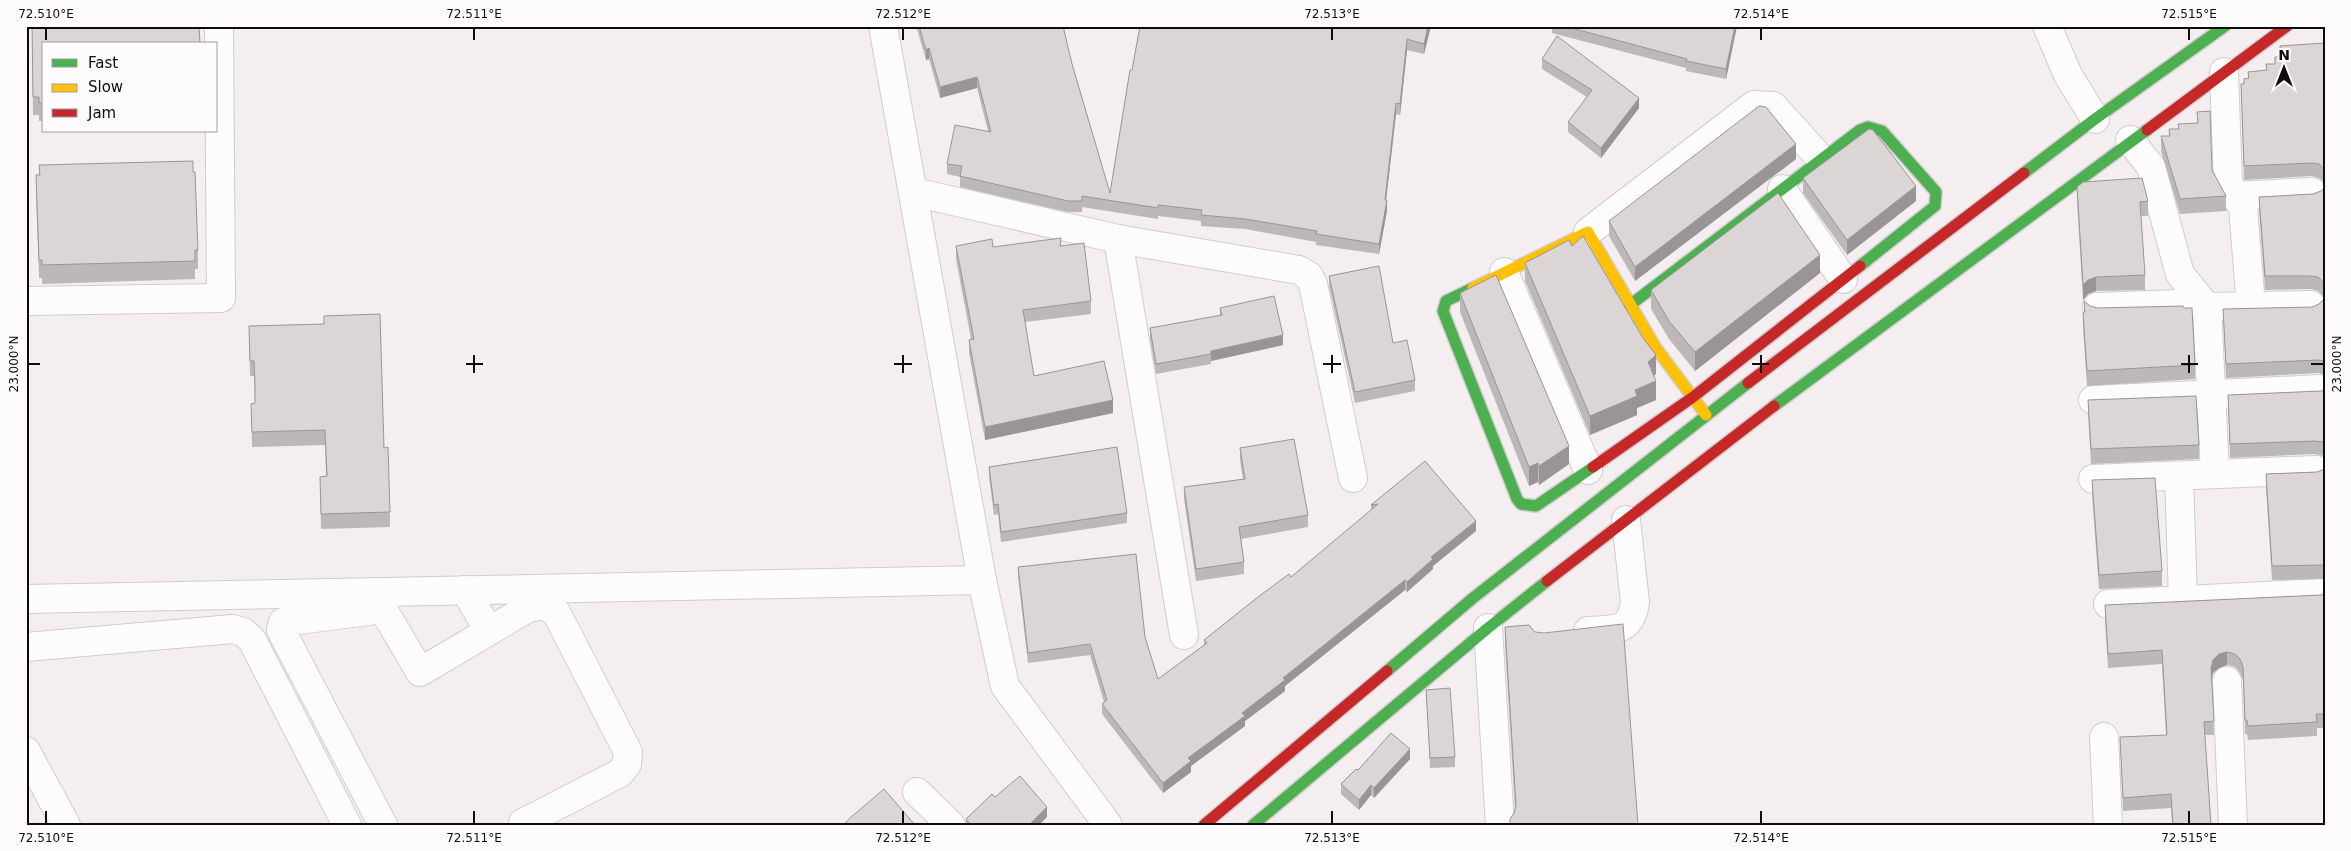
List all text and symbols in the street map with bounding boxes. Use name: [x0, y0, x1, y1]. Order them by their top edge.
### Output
text: 72.510°E: [18, 7, 74, 21]
text: 72.511°E: [446, 7, 502, 21]
text: 72.512°E: [875, 7, 931, 21]
text: 72.513°E: [1304, 7, 1360, 21]
text: 72.514°E: [1733, 7, 1789, 21]
text: 72.515°E: [2161, 7, 2217, 21]
legend: [42, 42, 218, 132]
north arrow: [2258, 42, 2308, 92]
text: N: [2278, 47, 2290, 63]
text: Fast: [88, 54, 118, 72]
text: Slow: [88, 78, 123, 96]
text: Jam: [87, 104, 116, 122]
text: 23.000°N: [7, 336, 21, 392]
text: 23.000°N: [2330, 336, 2344, 392]
text: 72.510°E: [18, 831, 74, 845]
text: 72.511°E: [446, 831, 502, 845]
text: 72.512°E: [875, 831, 931, 845]
text: 72.513°E: [1304, 831, 1360, 845]
text: 72.514°E: [1733, 831, 1789, 845]
text: 72.515°E: [2161, 831, 2217, 845]

